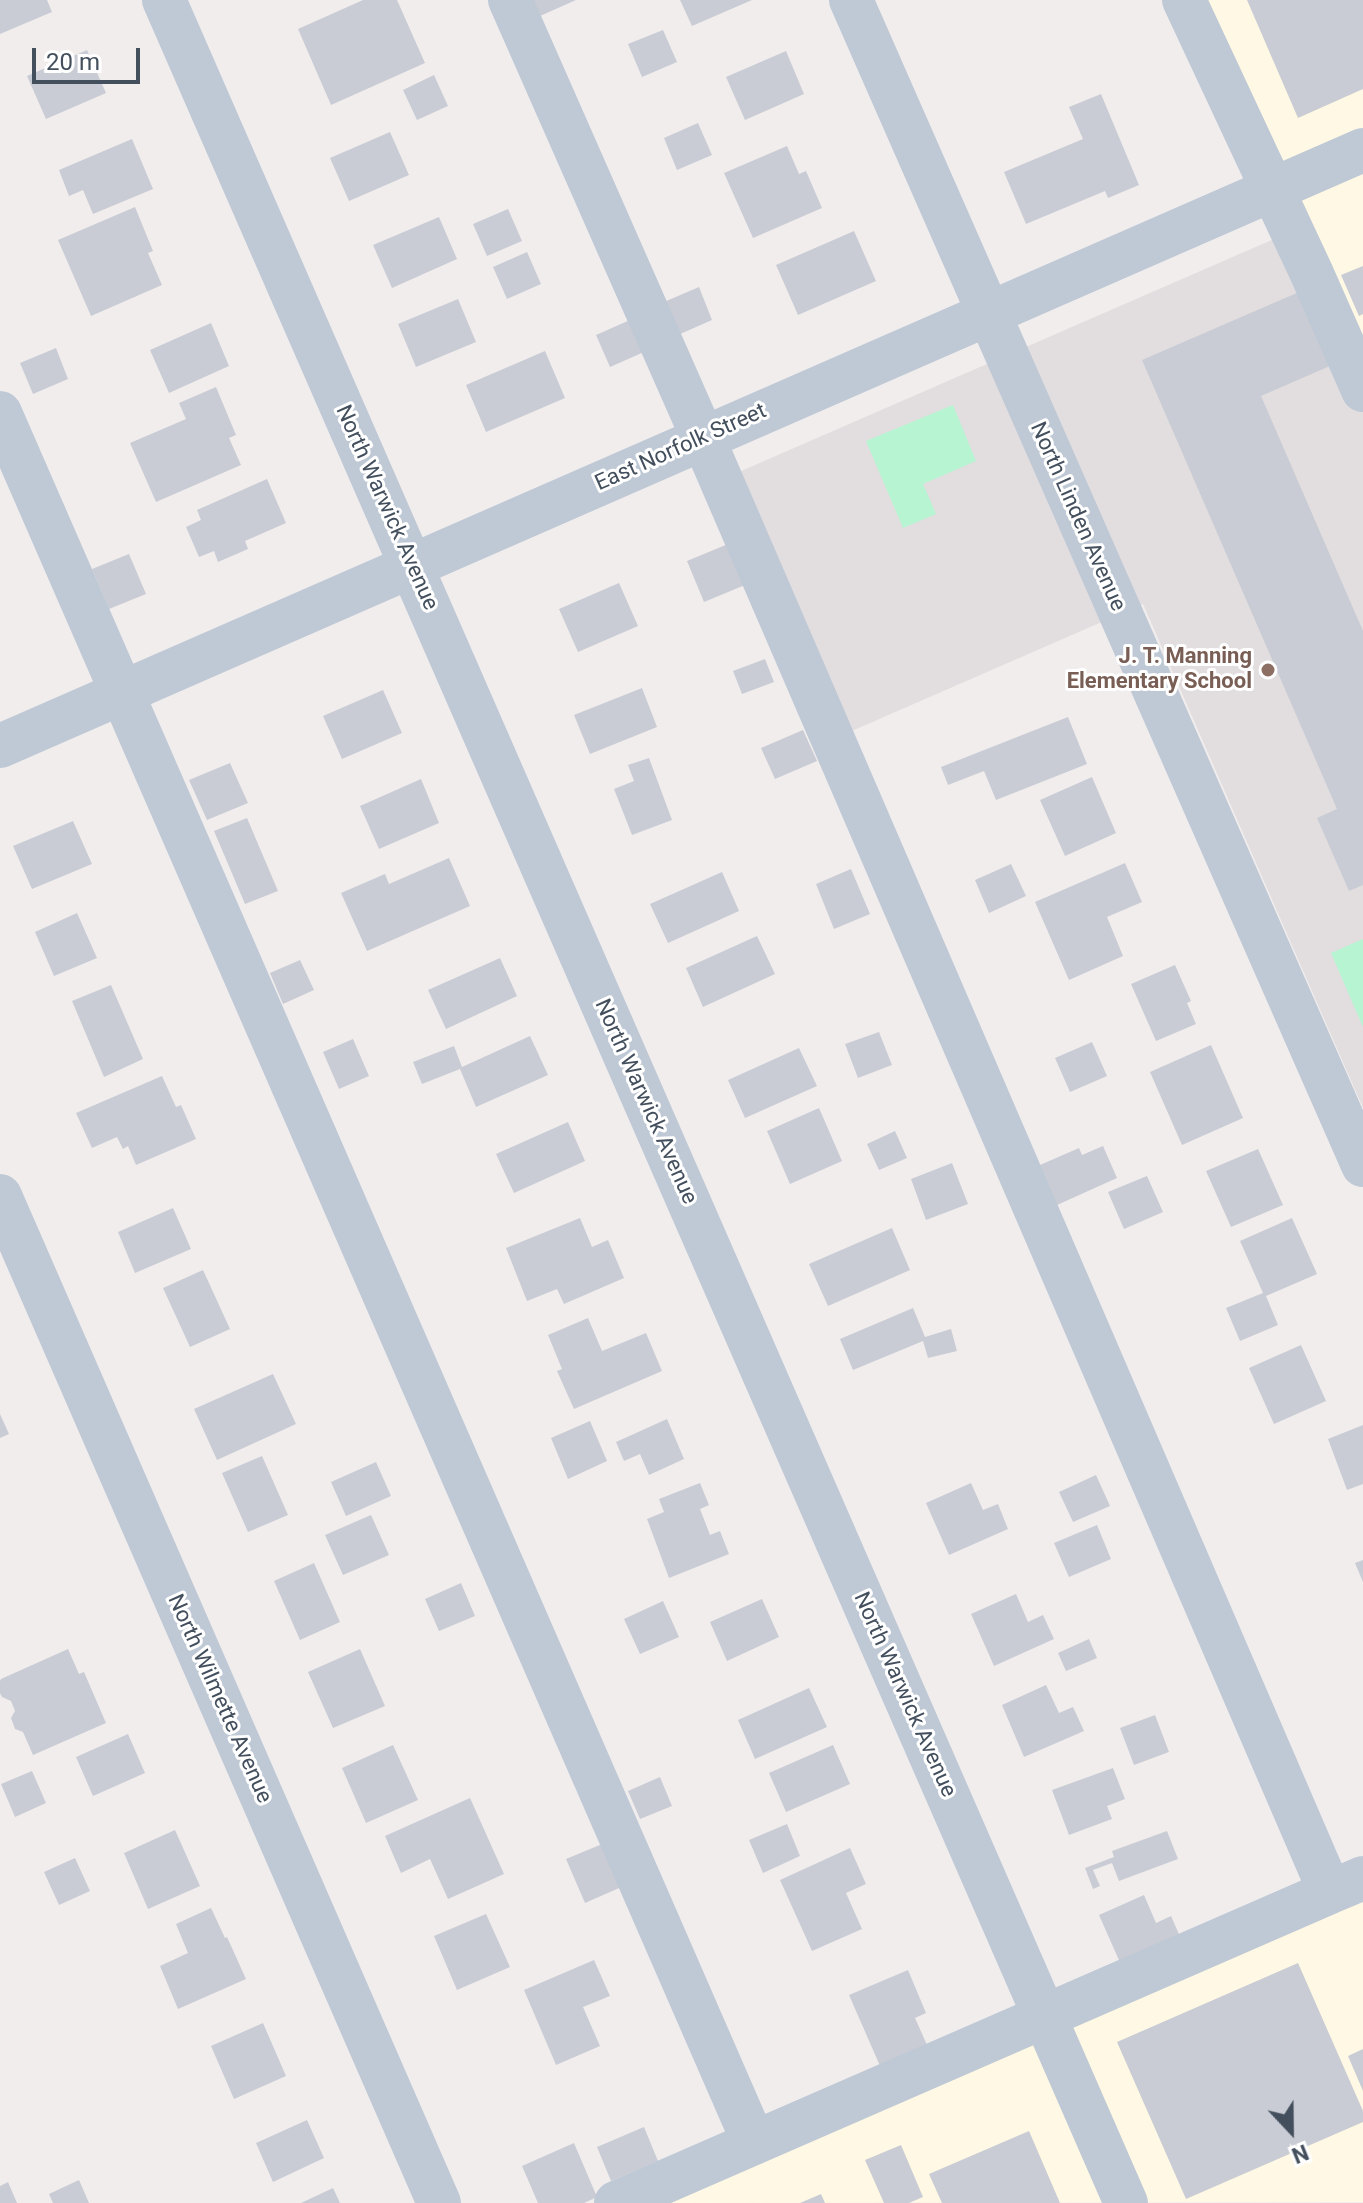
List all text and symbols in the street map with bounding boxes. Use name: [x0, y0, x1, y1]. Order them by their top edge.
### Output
scale bar: [36, 32, 144, 82]
text: 20 m: [46, 48, 100, 76]
street label: East Norfolk Street: [591, 398, 771, 498]
street label: North Warwick Avenue: [329, 401, 443, 615]
street label: North Linden Avenue: [1023, 418, 1131, 616]
place label: J. T. Manning Elementary School: [1067, 644, 1252, 696]
marker: J. T. Manning Elementary School: [1259, 661, 1277, 679]
street label: North Warwick Avenue: [588, 995, 702, 1209]
street label: North Warwick Avenue: [847, 1588, 961, 1802]
street label: North Wilmette Avenue: [161, 1591, 277, 1807]
north arrow: [1251, 2091, 1331, 2171]
text: N: [1288, 2139, 1312, 2168]

